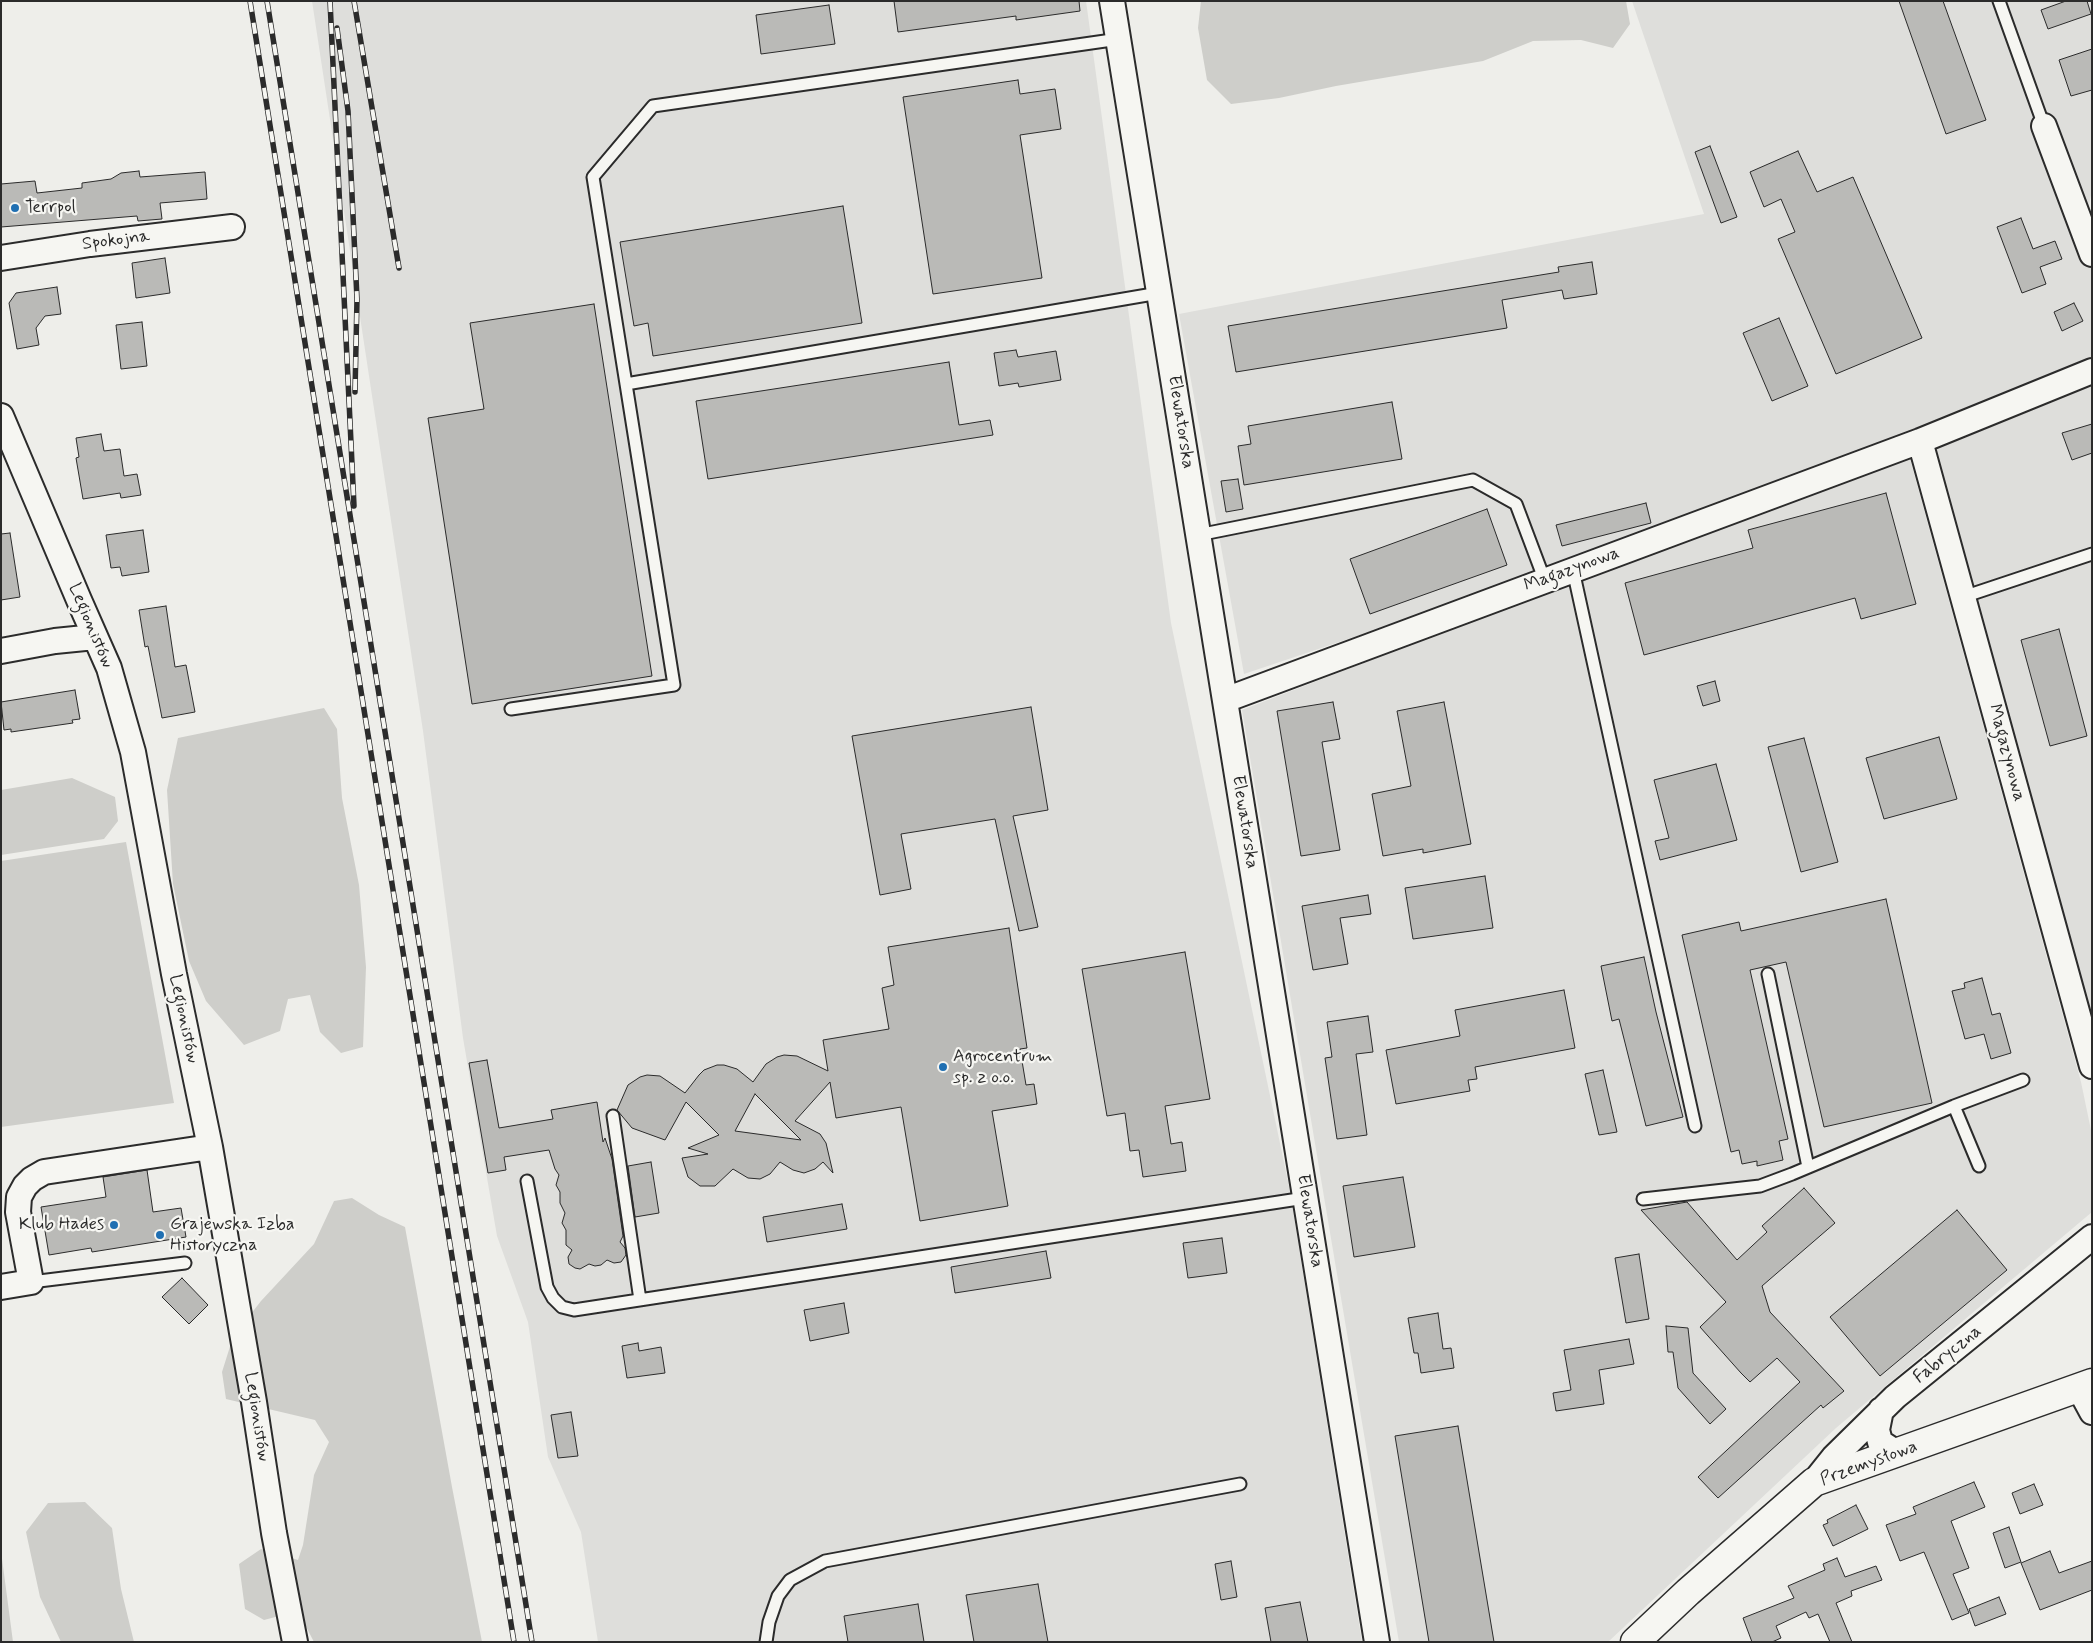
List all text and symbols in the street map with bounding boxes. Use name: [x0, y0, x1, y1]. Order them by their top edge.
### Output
place label: Terrpol: [25, 197, 76, 219]
marker: Terrpol: [9, 202, 21, 214]
street label: Spokojna: [81, 226, 151, 256]
street label: Elewatorska: [1162, 374, 1198, 470]
street label: Magazynowa: [1521, 543, 1623, 597]
street label: Legionistów: [62, 580, 118, 672]
street label: Magazynowa: [1983, 702, 2029, 804]
street label: Elewatorska: [1226, 774, 1262, 870]
street label: Legionistów: [163, 973, 203, 1065]
place label: Agrocentrum sp. z o.o.: [953, 1046, 1052, 1088]
marker: Agrocentrum sp. z o.o.: [937, 1061, 949, 1073]
street label: Elewatorska: [1291, 1173, 1327, 1269]
place label: Klub Hades: [19, 1214, 104, 1236]
place label: Grajewska Izba Historyczna: [170, 1214, 295, 1256]
marker: Klub Hades: [108, 1219, 120, 1231]
marker: Grajewska Izba Historyczna: [154, 1229, 166, 1241]
street label: Fabryczna: [1910, 1321, 1986, 1389]
street label: Legionistów: [238, 1371, 274, 1463]
street label: Przemysłowa: [1817, 1436, 1921, 1492]

